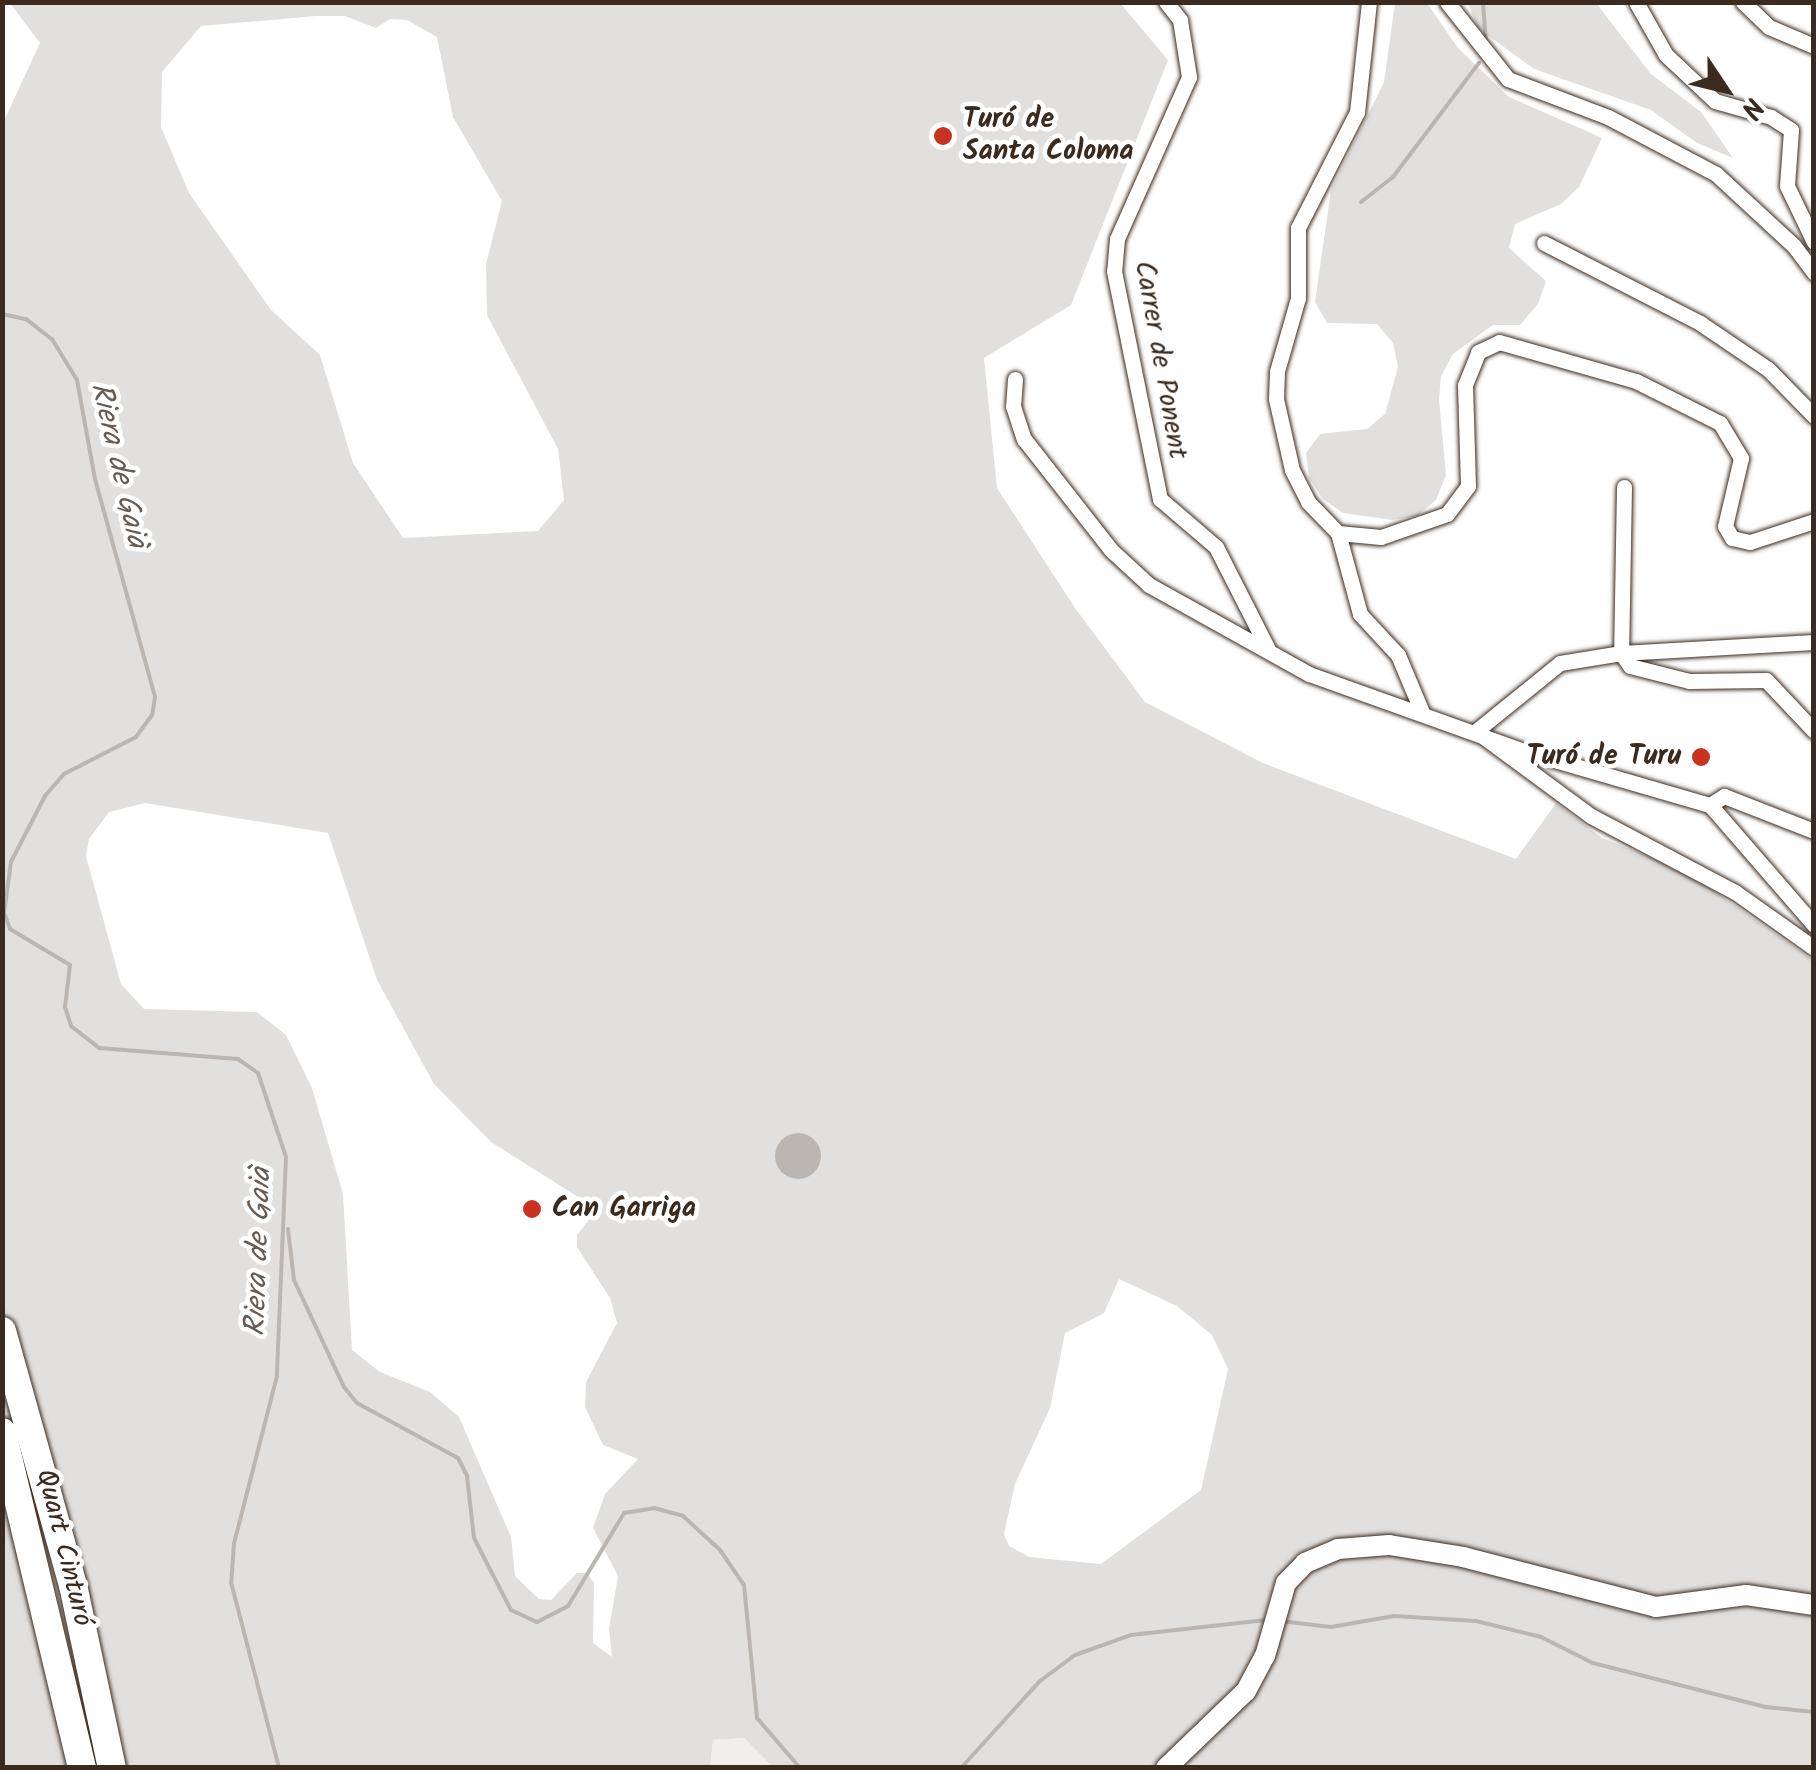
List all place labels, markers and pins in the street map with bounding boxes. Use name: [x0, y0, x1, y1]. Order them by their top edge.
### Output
place label: Turó de Santa Coloma: [963, 103, 1133, 169]
marker: Turó de Santa Coloma: [932, 125, 954, 147]
place label: Turó de Turu: [1526, 740, 1681, 774]
marker: Turó de Turu: [1690, 746, 1712, 768]
place label: Can Garriga: [552, 1192, 696, 1226]
marker: Can Garriga: [521, 1198, 543, 1220]

